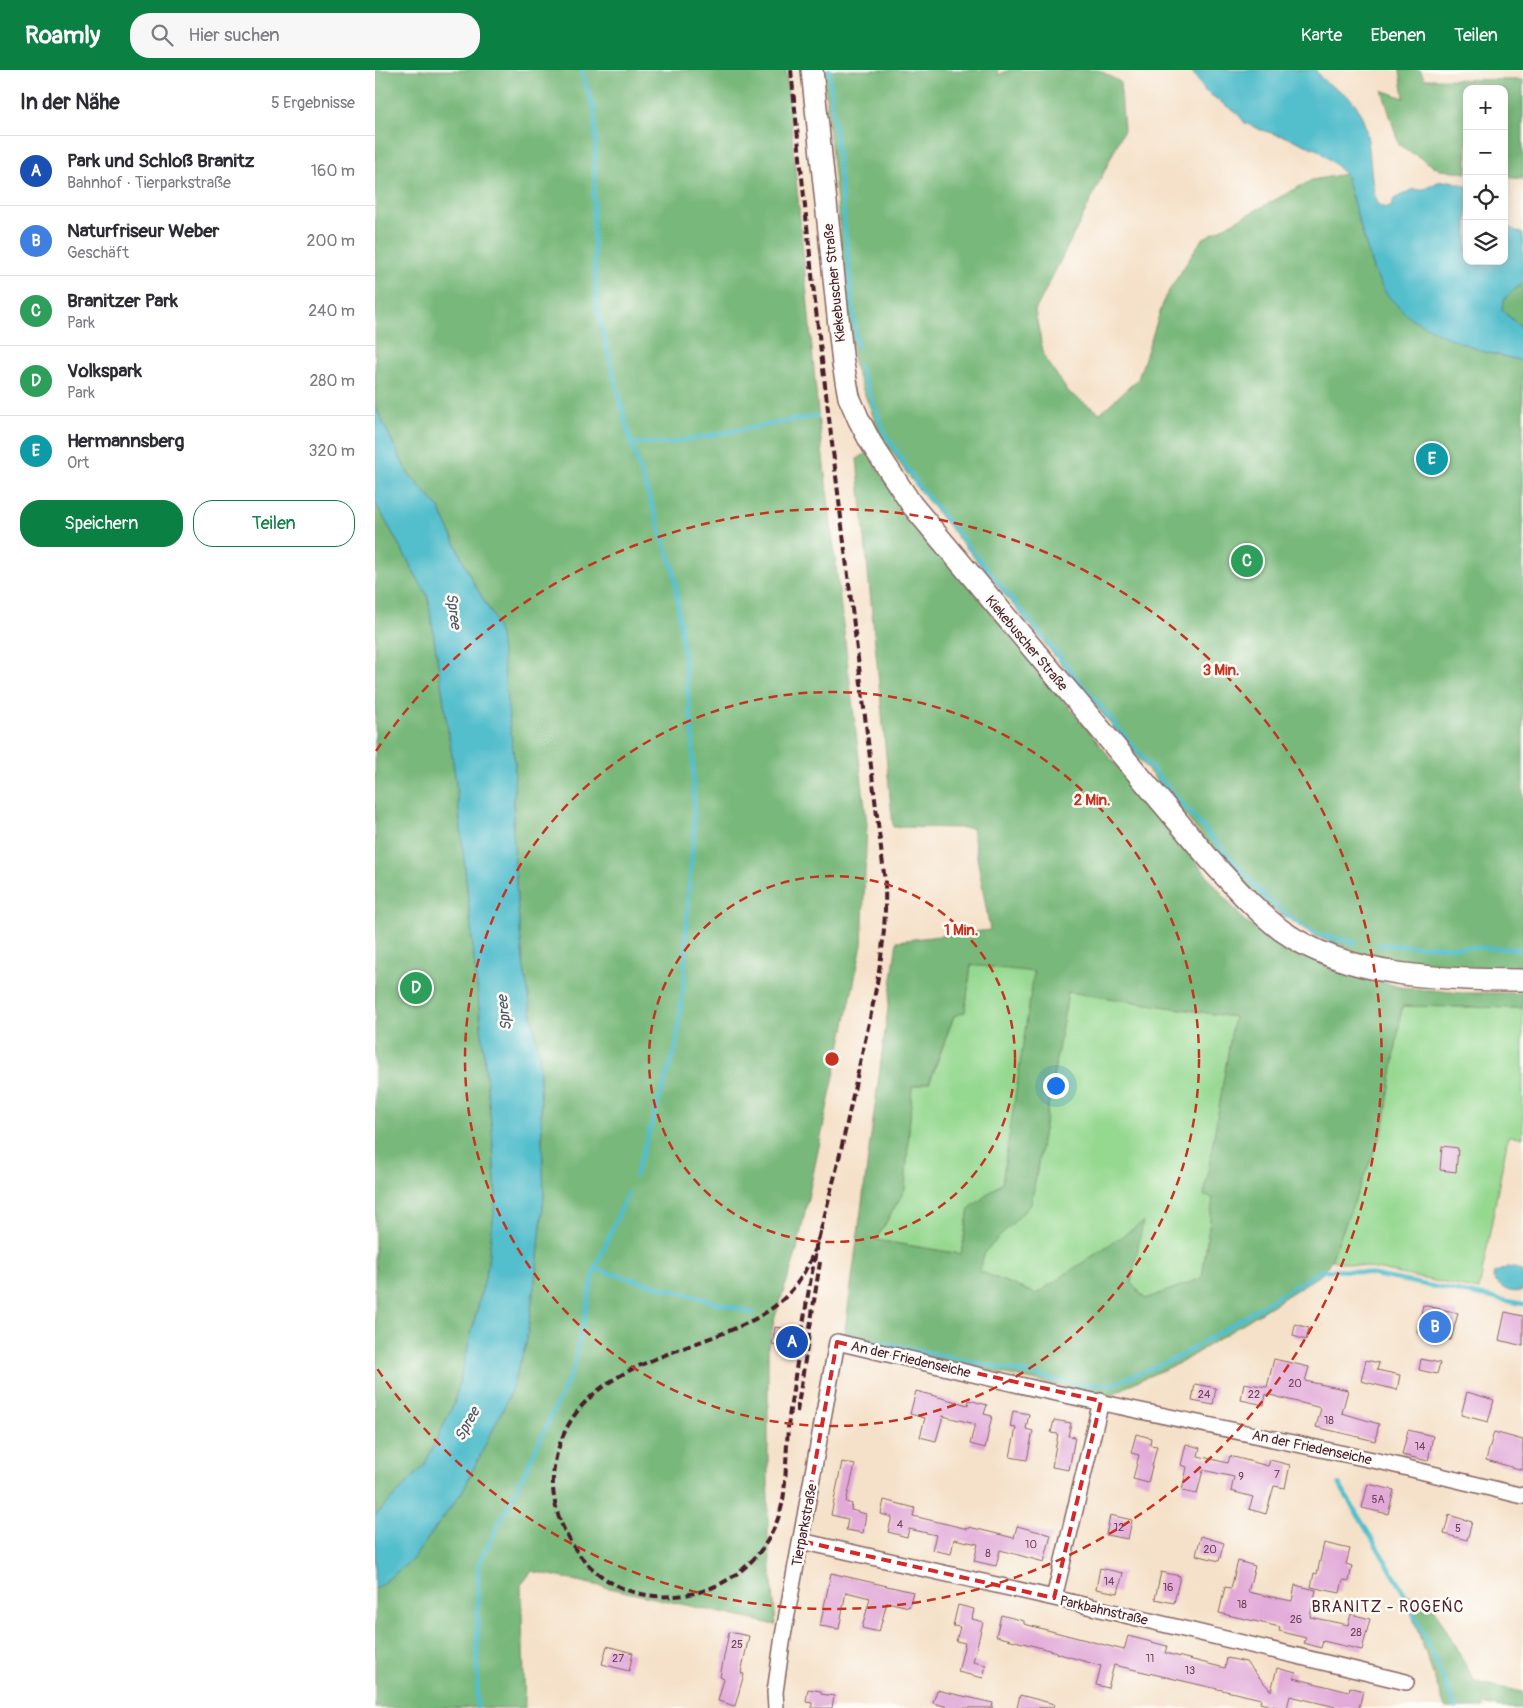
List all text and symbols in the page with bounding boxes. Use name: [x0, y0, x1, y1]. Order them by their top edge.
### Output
search box: [130, 13, 480, 58]
text: Roamly: [25, 21, 100, 50]
icon: search: [148, 21, 176, 49]
text: Hier suchen: [188, 23, 280, 47]
text: Karte: [1301, 24, 1342, 47]
text: Ebenen: [1370, 24, 1426, 47]
text: Teilen: [1454, 24, 1498, 47]
map controls: [1463, 85, 1508, 265]
button: +: [1463, 85, 1508, 130]
text: In der Nähe: [20, 89, 120, 116]
text: 5 Ergebnisse: [271, 93, 355, 113]
button: −: [1463, 130, 1508, 175]
text: Park und Schloß Branitz: [67, 149, 254, 173]
text: A: [31, 161, 41, 181]
text: 160 m: [311, 161, 355, 181]
text: Bahnhof · Tierparkstraße: [67, 173, 231, 193]
button: locate: [1463, 175, 1508, 220]
text: Naturfriseur Weber: [67, 219, 219, 243]
button: layers: [1463, 220, 1508, 265]
street label: Kiekebuscher Straße: [820, 223, 849, 343]
text: B: [31, 231, 41, 251]
text: 200 m: [307, 231, 355, 251]
text: Geschäft: [67, 243, 129, 263]
text: Branitzer Park: [67, 289, 178, 313]
text: C: [31, 301, 41, 321]
text: 240 m: [308, 301, 355, 321]
text: Park: [67, 313, 95, 333]
text: Volkspark: [67, 359, 142, 383]
text: D: [31, 371, 41, 391]
text: 280 m: [309, 371, 355, 391]
text: Park: [67, 383, 95, 403]
text: Hermannsberg: [67, 429, 184, 453]
pin: E: [1416, 440, 1448, 478]
text: E: [32, 441, 40, 461]
text: 320 m: [309, 441, 355, 461]
text: Ort: [67, 453, 89, 473]
button: Speichern: [20, 500, 183, 547]
button: Teilen: [193, 500, 355, 547]
pin: C: [1231, 542, 1263, 580]
water label: Spree: [442, 592, 466, 632]
street label: Kiekebuscher Straße: [982, 592, 1072, 695]
text: 3 Min.: [1203, 661, 1239, 680]
text: 2 Min.: [1074, 791, 1110, 810]
text: 1 Min.: [944, 921, 978, 940]
pin: D: [400, 969, 432, 1007]
water label: Spree: [493, 992, 516, 1032]
centre of rings: [823, 1050, 841, 1068]
your location: [1043, 1073, 1069, 1099]
pin: B: [1419, 1308, 1451, 1346]
pin: A: [776, 1323, 808, 1361]
street label: An der Friedenseiche: [849, 1337, 972, 1382]
house number: 20: [1288, 1377, 1302, 1390]
house number: 24: [1198, 1388, 1211, 1401]
house number: 22: [1248, 1388, 1260, 1401]
water label: Spree: [450, 1403, 485, 1444]
house number: 18: [1324, 1414, 1334, 1427]
street label: An der Friedenseiche: [1250, 1426, 1374, 1469]
house number: 14: [1415, 1440, 1426, 1453]
house number: 7: [1274, 1468, 1280, 1481]
house number: 9: [1238, 1470, 1244, 1483]
street label: Tierparkstraße: [788, 1482, 821, 1568]
house number: 5A: [1371, 1493, 1385, 1506]
house number: 4: [897, 1518, 904, 1531]
house number: 12: [1114, 1521, 1124, 1534]
house number: 5: [1455, 1522, 1461, 1535]
house number: 10: [1025, 1538, 1037, 1551]
house number: 20: [1203, 1543, 1217, 1556]
house number: 8: [985, 1547, 991, 1560]
house number: 14: [1104, 1575, 1115, 1588]
house number: 16: [1163, 1581, 1173, 1594]
street label: Parkbahnstraße: [1058, 1592, 1150, 1629]
district label: BRANITZ - ROGEŃC: [1312, 1597, 1464, 1617]
house number: 18: [1237, 1598, 1247, 1611]
house number: 26: [1290, 1613, 1302, 1626]
house number: 28: [1350, 1626, 1362, 1639]
house number: 25: [731, 1638, 743, 1651]
house number: 27: [612, 1652, 624, 1665]
house number: 11: [1146, 1652, 1154, 1665]
house number: 13: [1185, 1664, 1195, 1677]

